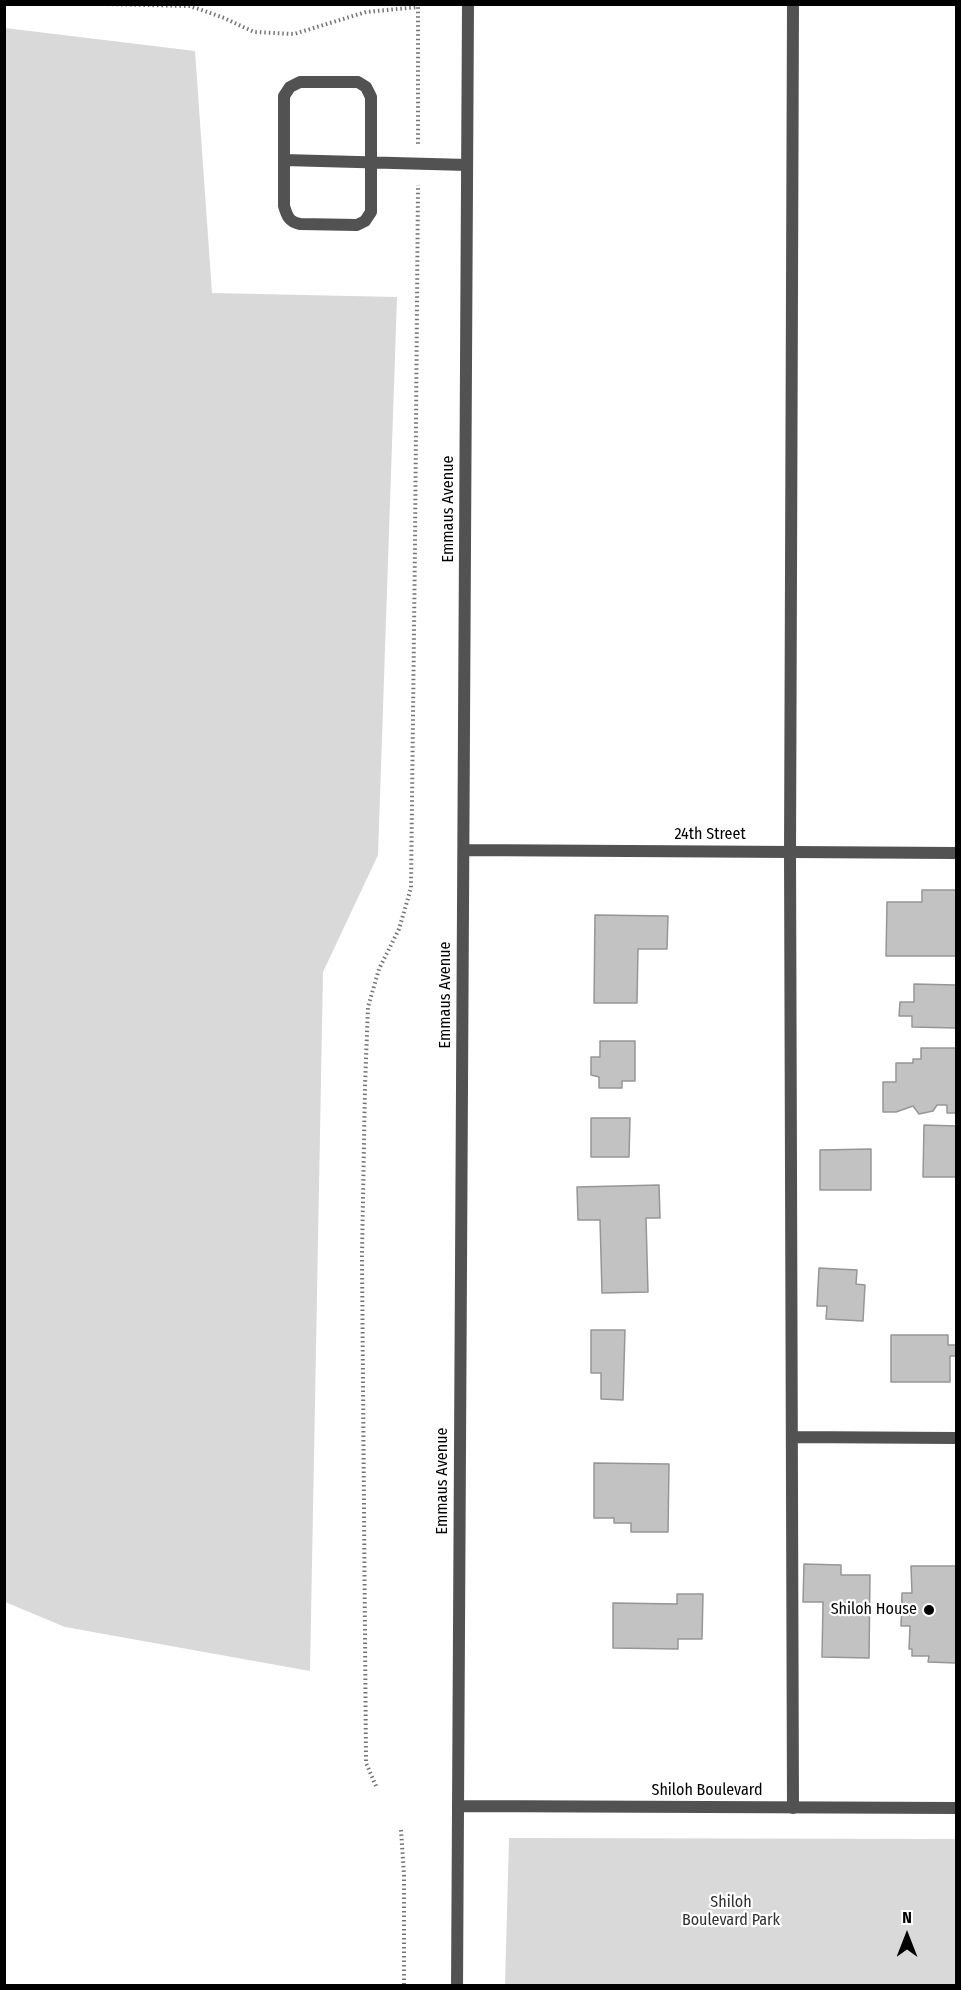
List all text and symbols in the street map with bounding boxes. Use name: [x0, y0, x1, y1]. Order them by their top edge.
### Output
street label: Emmaus Avenue: [439, 456, 459, 562]
street label: 24th Street: [674, 825, 746, 845]
street label: Emmaus Avenue: [436, 942, 456, 1048]
street label: Emmaus Avenue: [433, 1428, 453, 1534]
place label: Shiloh House: [831, 1600, 917, 1620]
marker: Shiloh House: [922, 1603, 936, 1617]
street label: Shiloh Boulevard: [651, 1781, 763, 1801]
park label: Shiloh Boulevard Park: [682, 1893, 780, 1931]
north arrow: [877, 1906, 937, 1966]
text: N: [902, 1908, 912, 1927]

